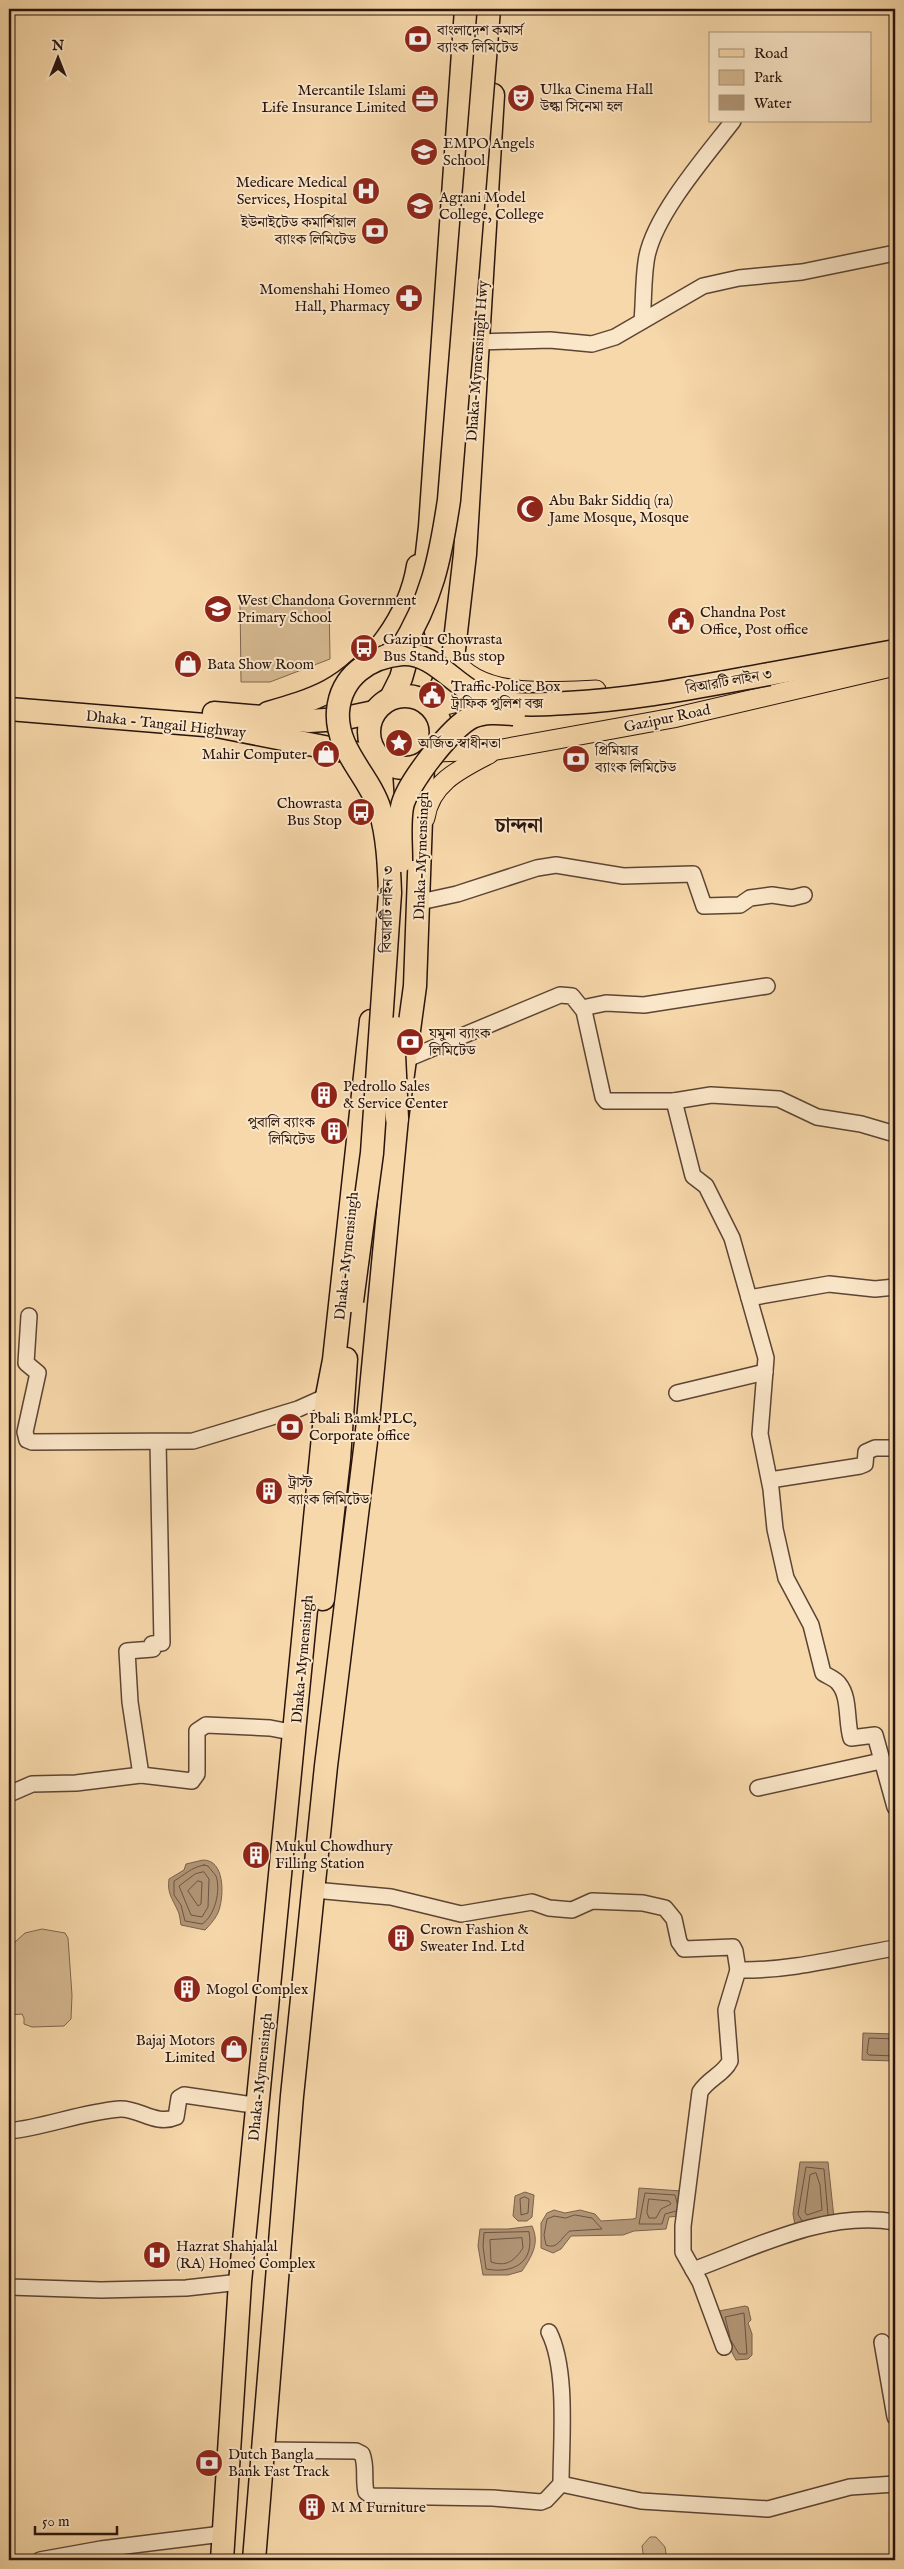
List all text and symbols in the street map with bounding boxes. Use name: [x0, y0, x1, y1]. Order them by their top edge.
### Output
place label: বাংলাদেশ কমার্স ব্যাংক লিমিটেড: [436, 21, 525, 57]
bank icon: বাংলাদেশ কমার্স ব্যাংক লিমিটেড: [403, 24, 433, 54]
north arrow: [32, 32, 82, 82]
legend: [709, 32, 872, 122]
text: N: [51, 37, 64, 55]
text: Road: [754, 44, 789, 63]
text: Park: [754, 68, 784, 87]
place label: Ulka Cinema Hall উল্কা সিনেমা হল: [539, 80, 654, 116]
place label: Mercantile Islami Life Insurance Limited: [261, 81, 407, 117]
theatre icon: Ulka Cinema Hall উল্কা সিনেমা হল: [506, 83, 536, 113]
office icon: Mercantile Islami Life Insurance Limited: [410, 84, 440, 114]
text: Water: [754, 94, 792, 113]
place label: EMPO Angels School: [443, 134, 534, 170]
school or university icon: EMPO Angels School: [409, 137, 439, 167]
place label: Medicare Medical Services, Hospital: [236, 173, 348, 209]
hospital icon: Medicare Medical Services, Hospital: [351, 176, 381, 206]
place label: Agrani Model College, College: [438, 188, 544, 224]
school or university icon: Agrani Model College, College: [405, 191, 435, 221]
place label: ইউনাইটেড কমার্শিয়াল ব্যাংক লিমিটেড: [240, 213, 357, 249]
bank icon: ইউনাইটেড কমার্শিয়াল ব্যাংক লিমিটেড: [360, 216, 390, 246]
street label: Dhaka-Mymensingh Hwy: [462, 279, 493, 442]
place label: Momenshahi Homeo Hall, Pharmacy: [259, 280, 391, 316]
pharmacy icon: Momenshahi Homeo Hall, Pharmacy: [394, 283, 424, 313]
place label: Abu Bakr Siddiq (ra) Jame Mosque, Mosque: [547, 491, 689, 527]
mosque icon: Abu Bakr Siddiq (ra) Jame Mosque, Mosque: [515, 494, 545, 524]
place label: West Chandona Government Primary School: [237, 591, 416, 627]
school or university icon: West Chandona Government Primary School: [203, 594, 233, 624]
place label: Chandna Post Office, Post office: [700, 603, 808, 639]
public building icon: Chandna Post Office, Post office: [666, 606, 696, 636]
place label: Gazipur Chowrasta Bus Stand, Bus stop: [383, 630, 505, 666]
bus stop icon: Gazipur Chowrasta Bus Stand, Bus stop: [349, 633, 379, 663]
shop icon: Bata Show Room: [173, 649, 203, 679]
place label: Bata Show Room: [207, 655, 314, 674]
street label: বিআরটি লাইন ৩: [683, 665, 774, 699]
place label: Traffic Police Box ট্রাফিক পুলিশ বক্স: [450, 677, 561, 713]
public building icon: Traffic Police Box ট্রাফিক পুলিশ বক্স: [417, 680, 447, 710]
street label: Gazipur Road: [622, 700, 713, 737]
street label: Dhaka - Tangail Highway: [85, 707, 248, 742]
place icon: অর্জিত স্বাধীনতা: [384, 728, 414, 758]
place label: অর্জিত স্বাধীনতা: [417, 734, 501, 753]
shop icon: Mahir Computer: [311, 739, 341, 769]
place label: প্রিমিয়ার ব্যাংক লিমিটেড: [594, 741, 677, 777]
bank icon: প্রিমিয়ার ব্যাংক লিমিটেড: [561, 744, 591, 774]
place label: Mahir Computer: [202, 745, 307, 764]
street label: Dhaka-Mymensingh: [410, 791, 433, 921]
place label: Chowrasta Bus Stop: [277, 794, 343, 830]
bus stop icon: Chowrasta Bus Stop: [346, 797, 376, 827]
district label: চান্দনা: [494, 814, 543, 839]
street label: বিআরটি লাইন ৩: [377, 865, 398, 954]
place label: যমুনা ব্যাংক লিমিটেড: [428, 1024, 491, 1060]
bank icon: যমুনা ব্যাংক লিমিটেড: [395, 1027, 425, 1057]
place label: Pedrollo Sales & Service Center: [343, 1077, 448, 1113]
building icon: Pedrollo Sales & Service Center: [309, 1080, 339, 1110]
place label: পুবালি ব্যাংক লিমিটেড: [247, 1113, 316, 1149]
building icon: পুবালি ব্যাংক লিমিটেড: [319, 1116, 349, 1146]
street label: Dhaka-Mymensingh: [330, 1191, 363, 1321]
place label: Pbali Bamk PLC, Corporate office: [309, 1409, 417, 1445]
bank icon: Pbali Bamk PLC, Corporate office: [275, 1412, 305, 1442]
place label: ট্রাস্ট ব্যাংক লিমিটেড: [287, 1473, 370, 1509]
building icon: ট্রাস্ট ব্যাংক লিমিটেড: [254, 1476, 284, 1506]
street label: Dhaka-Mymensingh: [287, 1594, 318, 1724]
place label: Mukul Chowdhury Filling Station: [275, 1837, 393, 1873]
building icon: Mukul Chowdhury Filling Station: [241, 1840, 271, 1870]
place label: Crown Fashion & Sweater Ind. Ltd: [420, 1920, 529, 1956]
building icon: Crown Fashion & Sweater Ind. Ltd: [386, 1923, 416, 1953]
building icon: Mogol Complex: [172, 1974, 202, 2004]
place label: Mogol Complex: [206, 1980, 309, 1999]
street label: Dhaka-Mymensingh: [244, 2012, 277, 2142]
place label: Bajaj Motors Limited: [136, 2031, 216, 2067]
shop icon: Bajaj Motors Limited: [219, 2034, 249, 2064]
place label: Hazrat Shahjalal (RA) Homeo Complex: [176, 2237, 316, 2273]
hospital icon: Hazrat Shahjalal (RA) Homeo Complex: [142, 2240, 172, 2270]
place label: Dutch Bangla Bank Fast Track: [228, 2445, 330, 2481]
bank icon: Dutch Bangla Bank Fast Track: [194, 2448, 224, 2478]
building icon: M M Furniture: [297, 2492, 327, 2522]
place label: M M Furniture: [331, 2498, 426, 2517]
scale bar: [35, 2504, 118, 2536]
text: 50 m: [42, 2512, 70, 2531]

